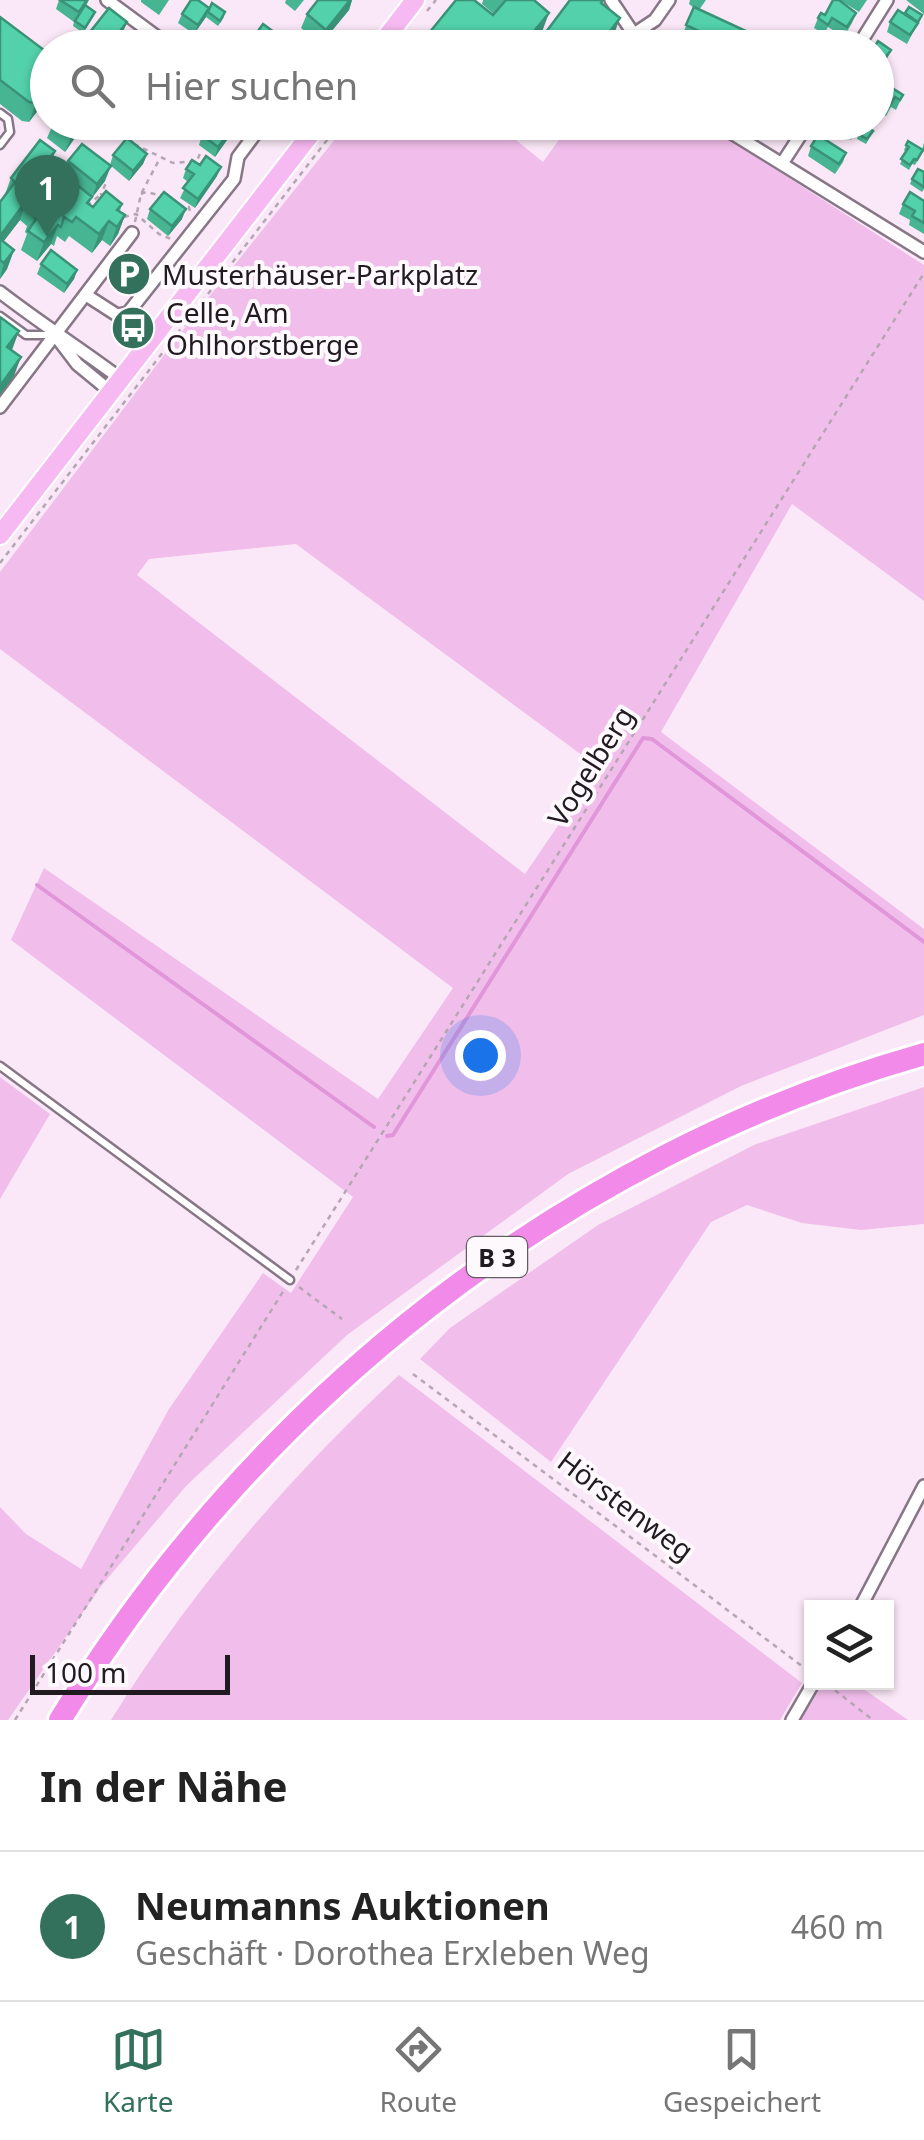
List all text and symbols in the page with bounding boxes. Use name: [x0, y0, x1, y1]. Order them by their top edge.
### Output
search box: [30, 30, 894, 140]
icon: search: [65, 58, 120, 113]
text: Hier suchen: [145, 59, 358, 111]
pin: 1: [15, 154, 80, 237]
parking icon: Musterhäuser-Parkplatz: [106, 251, 152, 297]
place label: Musterhäuser-Parkplatz: [162, 255, 478, 293]
place label: Celle, Am Ohlhorstberge: [166, 293, 359, 363]
bus stop icon: Celle, Am Ohlhorstberge: [110, 305, 156, 351]
street label: Vogelberg: [538, 699, 642, 833]
your location: [455, 1030, 506, 1081]
road number: B 3: [467, 1237, 527, 1277]
street label: Hörstenweg: [550, 1441, 702, 1569]
map controls: [804, 1600, 894, 1690]
button: layers: [804, 1600, 894, 1690]
scale bar: [30, 1650, 230, 1694]
text: 100 m: [45, 1653, 127, 1691]
text: In der Nähe: [40, 1757, 288, 1814]
text: Neumanns Auktionen: [135, 1879, 550, 1931]
text: 1: [63, 1905, 82, 1948]
text: 460 m: [791, 1905, 884, 1948]
text: Geschäft · Dorothea Erxleben Weg: [135, 1931, 650, 1974]
tab: Karte: [103, 2022, 173, 2120]
tab: Route: [379, 2022, 457, 2120]
tab: Gespeichert: [663, 2022, 821, 2120]

